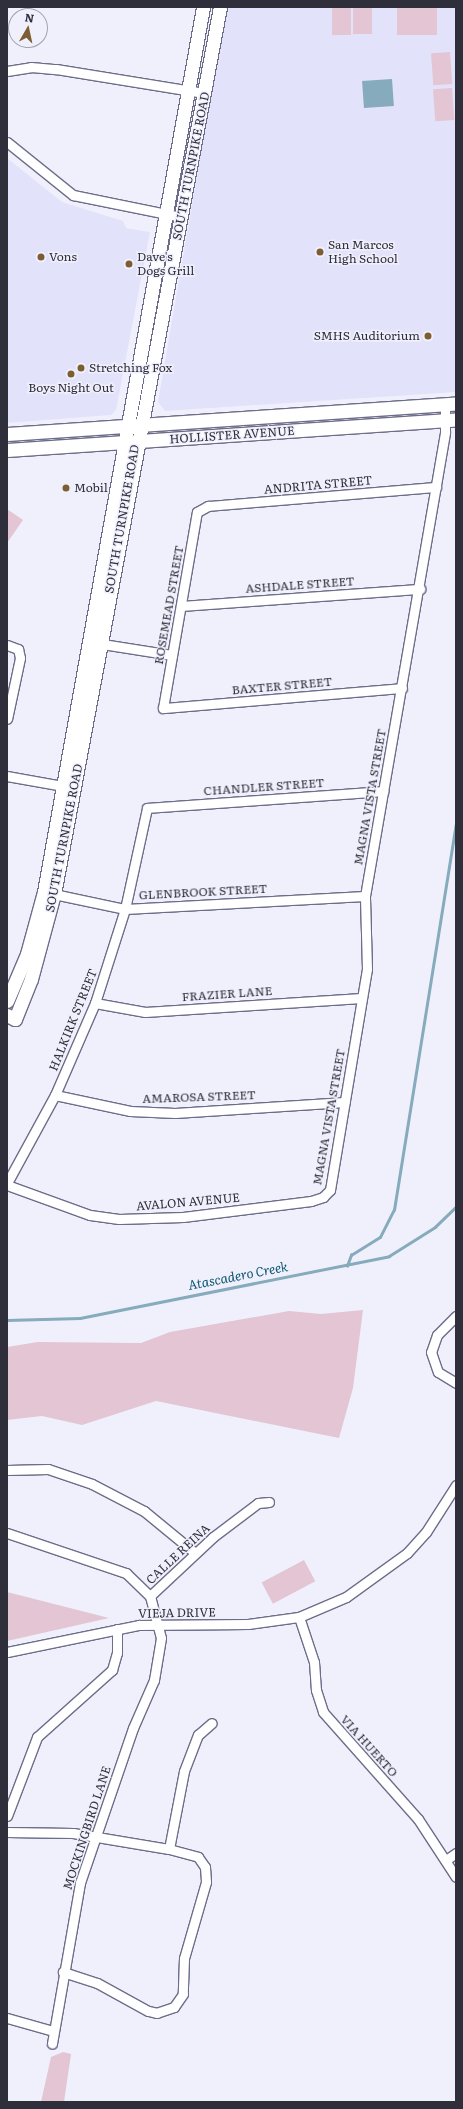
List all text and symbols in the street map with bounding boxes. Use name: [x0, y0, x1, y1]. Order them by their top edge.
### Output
north arrow: [8, 8, 48, 48]
text: N: [24, 9, 36, 26]
street label: SOUTH TURNPIKE ROAD: [170, 91, 212, 241]
place label: San Marcos High School: [328, 238, 398, 266]
marker: San Marcos High School: [315, 247, 325, 257]
place label: Vons: [49, 250, 77, 264]
place label: Dave's Dogs Grill: [137, 250, 194, 278]
marker: Vons: [36, 252, 46, 262]
marker: Dave's Dogs Grill: [124, 259, 134, 269]
place label: SMHS Auditorium: [314, 329, 420, 343]
marker: SMHS Auditorium: [423, 331, 433, 341]
place label: Stretching Fox: [89, 361, 172, 375]
marker: Stretching Fox: [76, 363, 86, 373]
marker: Boys Night Out: [66, 369, 76, 379]
place label: Boys Night Out: [28, 381, 114, 395]
street label: HOLLISTER AVENUE: [169, 423, 295, 447]
street label: SOUTH TURNPIKE ROAD: [102, 444, 142, 594]
street label: ANDRITA STREET: [263, 473, 373, 497]
place label: Mobil: [74, 481, 108, 495]
marker: Mobil: [61, 483, 71, 493]
street label: ROSEMEAD STREET: [151, 544, 187, 666]
street label: ASHDALE STREET: [245, 574, 355, 596]
street label: BAXTER STREET: [231, 674, 333, 698]
street label: MAGNA VISTA STREET: [351, 728, 389, 866]
street label: SOUTH TURNPIKE ROAD: [43, 763, 85, 913]
street label: CHANDLER STREET: [203, 776, 325, 798]
street label: GLENBROOK STREET: [138, 881, 268, 903]
street label: HALKIRK STREET: [46, 967, 100, 1073]
street label: FRAZIER LANE: [181, 984, 273, 1004]
street label: MAGNA VISTA STREET: [310, 1048, 348, 1186]
street label: AMAROSA STREET: [142, 1088, 256, 1106]
street label: AVALON AVENUE: [136, 1190, 240, 1214]
water label: Atascadero Creek: [187, 1259, 289, 1293]
street label: CALLE REINA: [143, 1521, 213, 1587]
street label: VIEJA DRIVE: [138, 1605, 216, 1621]
street label: VIA HUERTO: [338, 1712, 400, 1780]
street label: MOCKINGBIRD LANE: [60, 1764, 114, 1892]

